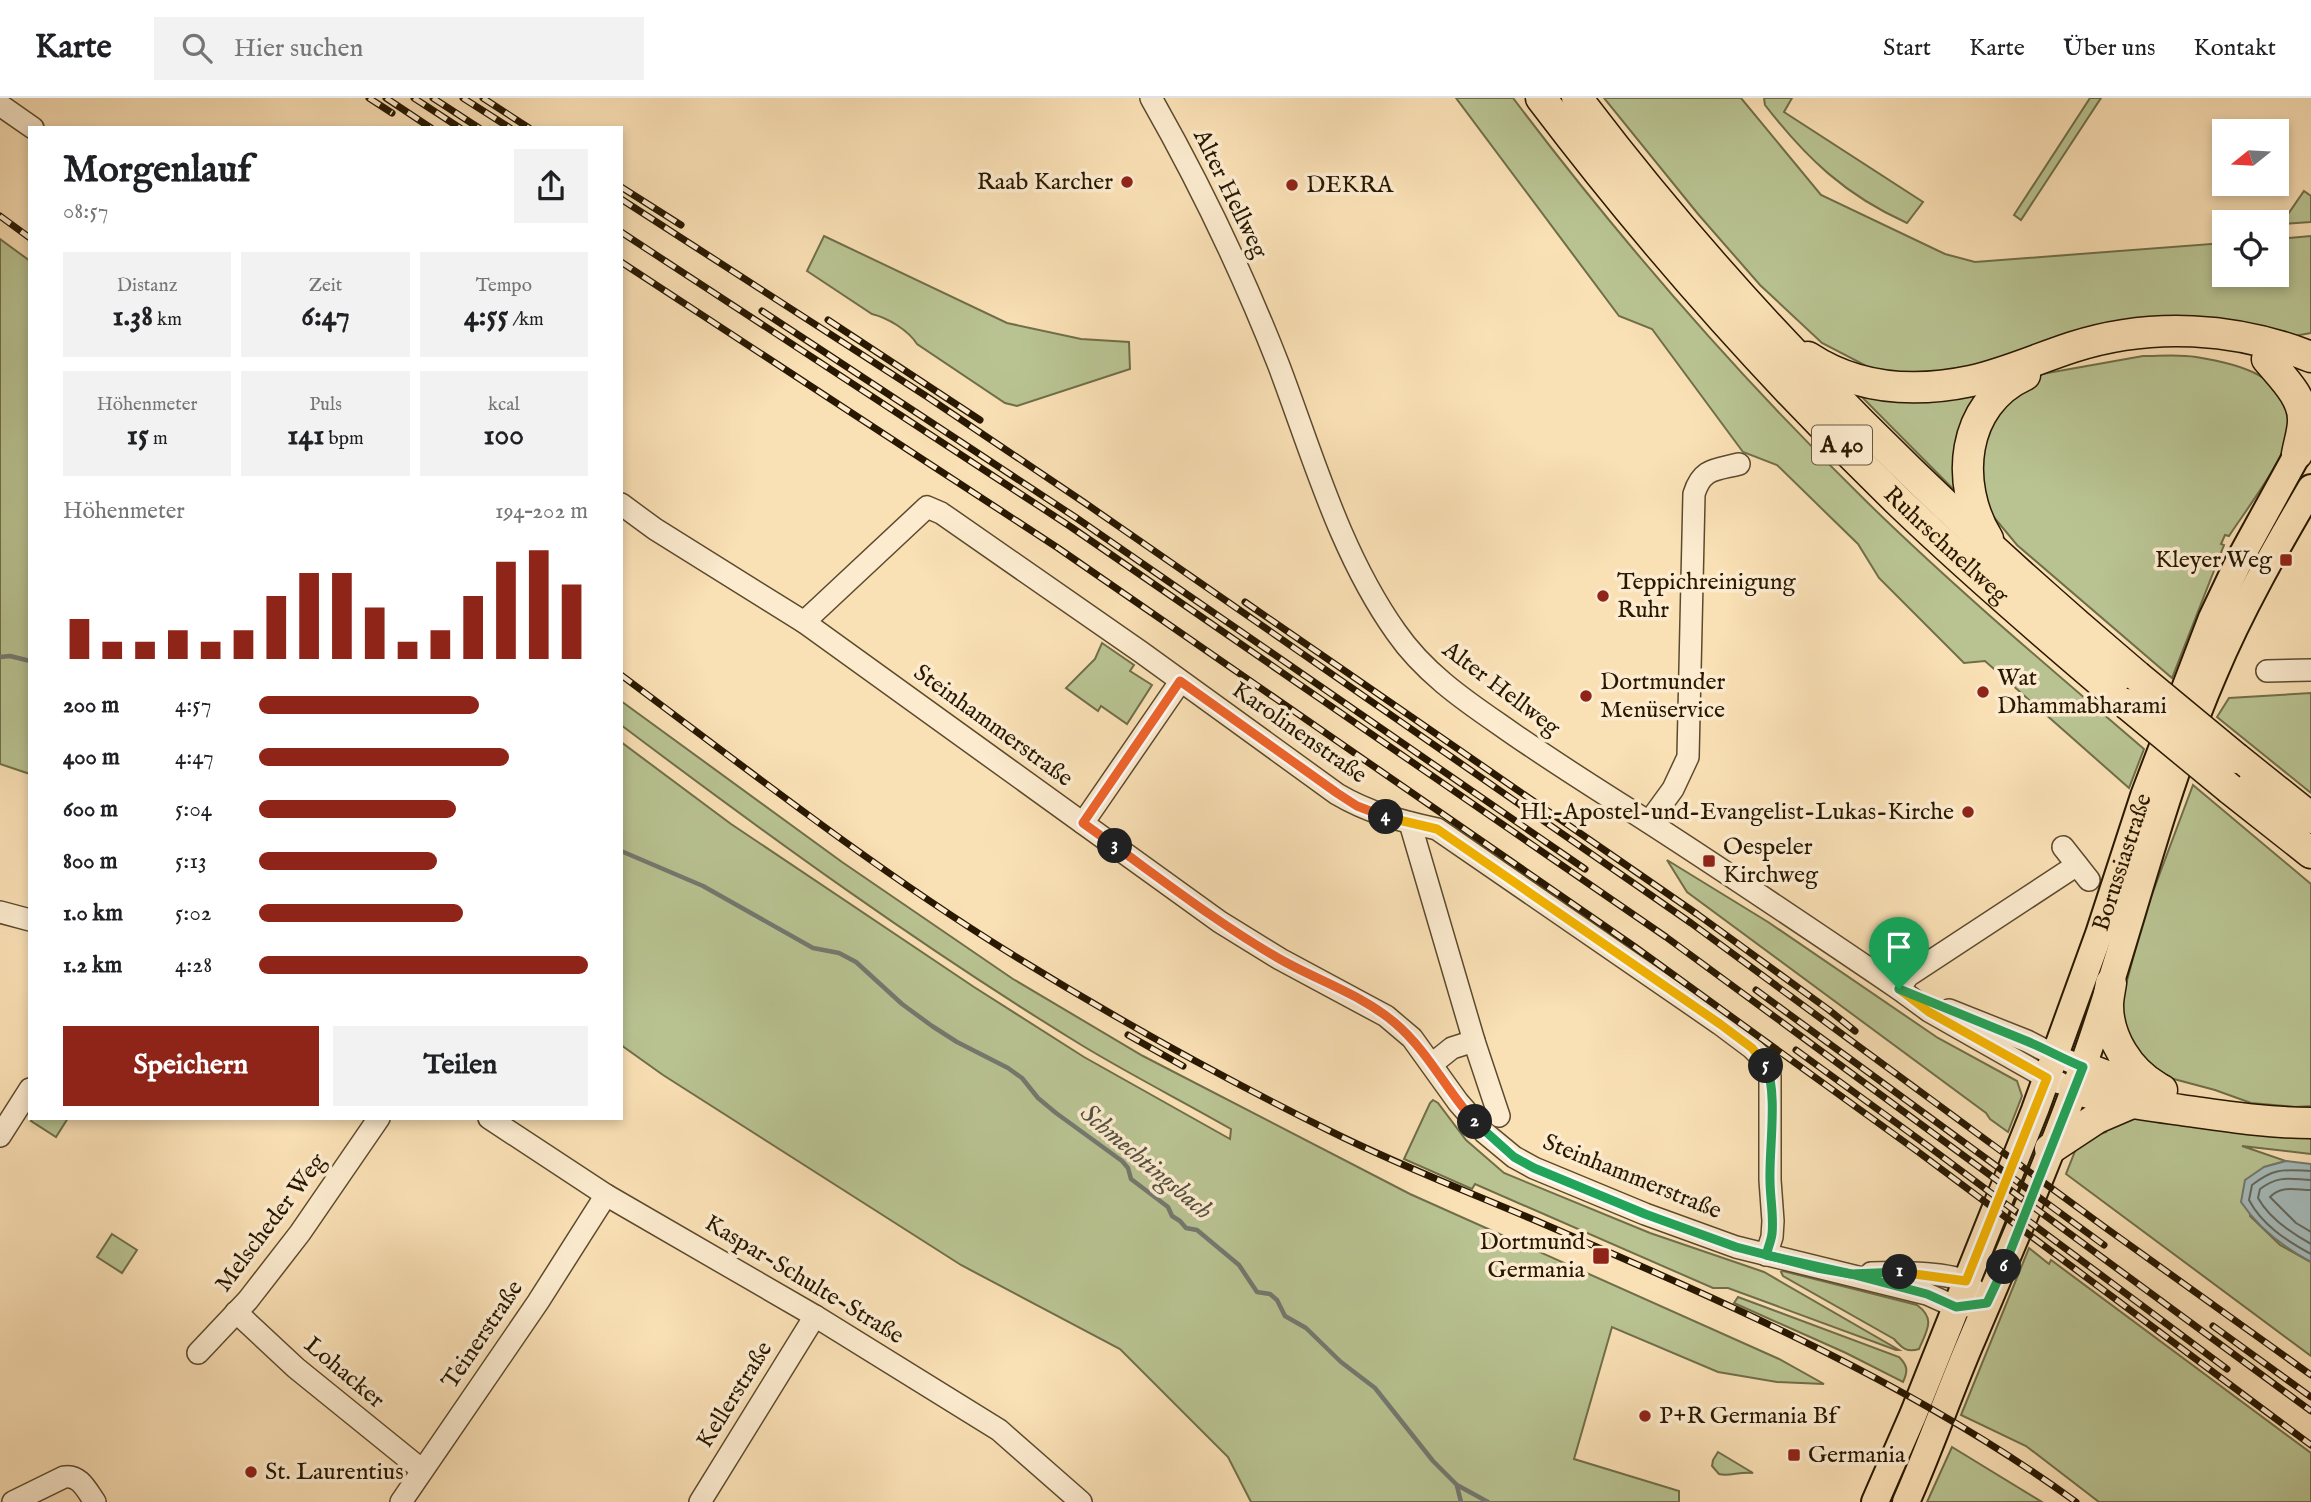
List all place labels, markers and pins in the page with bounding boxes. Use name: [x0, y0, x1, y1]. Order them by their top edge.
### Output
place label: Raab Karcher: [977, 167, 1113, 198]
place label: DEKRA: [1306, 170, 1394, 201]
marker: Raab Karcher: [1119, 174, 1135, 190]
marker: DEKRA: [1284, 177, 1300, 193]
place label: Kleyer Weg: [2155, 545, 2273, 576]
marker: Kleyer Weg: [2278, 552, 2294, 568]
place label: Teppichreinigung Ruhr: [1617, 567, 1796, 626]
marker: Teppichreinigung Ruhr: [1595, 588, 1611, 604]
place label: Wat Dhammabharami: [1997, 663, 2167, 722]
place label: Dortmunder Menüservice: [1600, 667, 1726, 726]
marker: Wat Dhammabharami: [1975, 684, 1991, 700]
marker: Dortmunder Menüservice: [1578, 688, 1594, 704]
place label: Hl.-Apostel-und-Evangelist-Lukas-Kirche: [1520, 797, 1954, 828]
pin: 4: [1368, 800, 1404, 834]
marker: Hl.-Apostel-und-Evangelist-Lukas-Kirche: [1960, 804, 1976, 820]
pin: 3: [1098, 828, 1132, 864]
place label: Oespeler Kirchweg: [1723, 832, 1819, 891]
marker: Oespeler Kirchweg: [1701, 853, 1717, 869]
pin: [1869, 917, 1929, 989]
pin: 5: [1748, 1048, 1784, 1084]
pin: 2: [1458, 1104, 1492, 1140]
place label: Dortmund Germania: [1479, 1227, 1586, 1286]
marker: Dortmund Germania: [1591, 1246, 1611, 1266]
pin: 6: [1986, 1250, 2022, 1284]
pin: 1: [1882, 1254, 1918, 1290]
place label: P+R Germania Bf: [1659, 1401, 1841, 1432]
marker: P+R Germania Bf: [1637, 1408, 1653, 1424]
place label: Germania: [1808, 1440, 1906, 1471]
marker: Germania: [1786, 1447, 1802, 1463]
place label: St. Laurentius: [265, 1457, 404, 1488]
marker: St. Laurentius: [243, 1464, 259, 1480]

